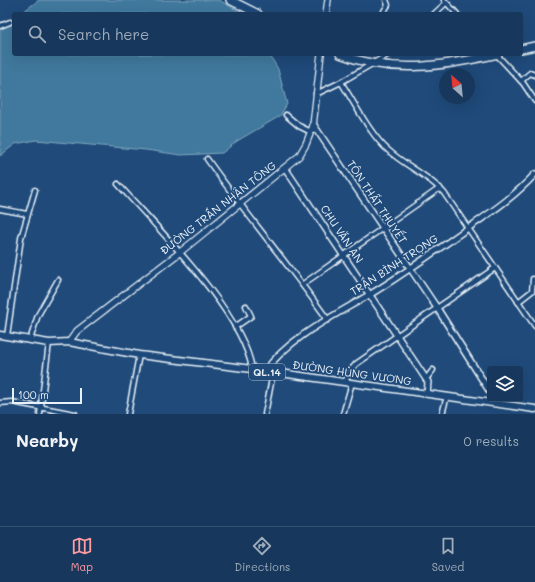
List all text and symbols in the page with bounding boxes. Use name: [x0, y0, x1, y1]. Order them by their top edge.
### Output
search box: [12, 12, 523, 56]
icon: search: [26, 23, 48, 45]
text: Search here: [58, 24, 149, 44]
north arrow: [439, 68, 475, 104]
street label: TÔN THẤT THUYẾT: [344, 157, 411, 246]
street label: ĐƯỜNG TRẦN NHÂN TÔNG: [157, 158, 279, 258]
street label: CHU VĂN AN: [317, 202, 367, 266]
street label: TRẦN BÌNH TRỌNG: [347, 231, 440, 299]
street label: ĐƯỜNG HÙNG VƯƠNG: [292, 357, 413, 388]
road number: QL.14: [249, 364, 285, 380]
map controls: [487, 366, 523, 402]
button: layers: [487, 366, 523, 402]
scale bar: [12, 386, 82, 405]
text: 100 m: [18, 387, 49, 402]
text: Nearby: [16, 429, 78, 451]
text: 0 results: [464, 432, 519, 449]
tab: Map: [71, 535, 93, 574]
tab: Directions: [234, 535, 290, 574]
tab: Saved: [432, 535, 464, 574]

